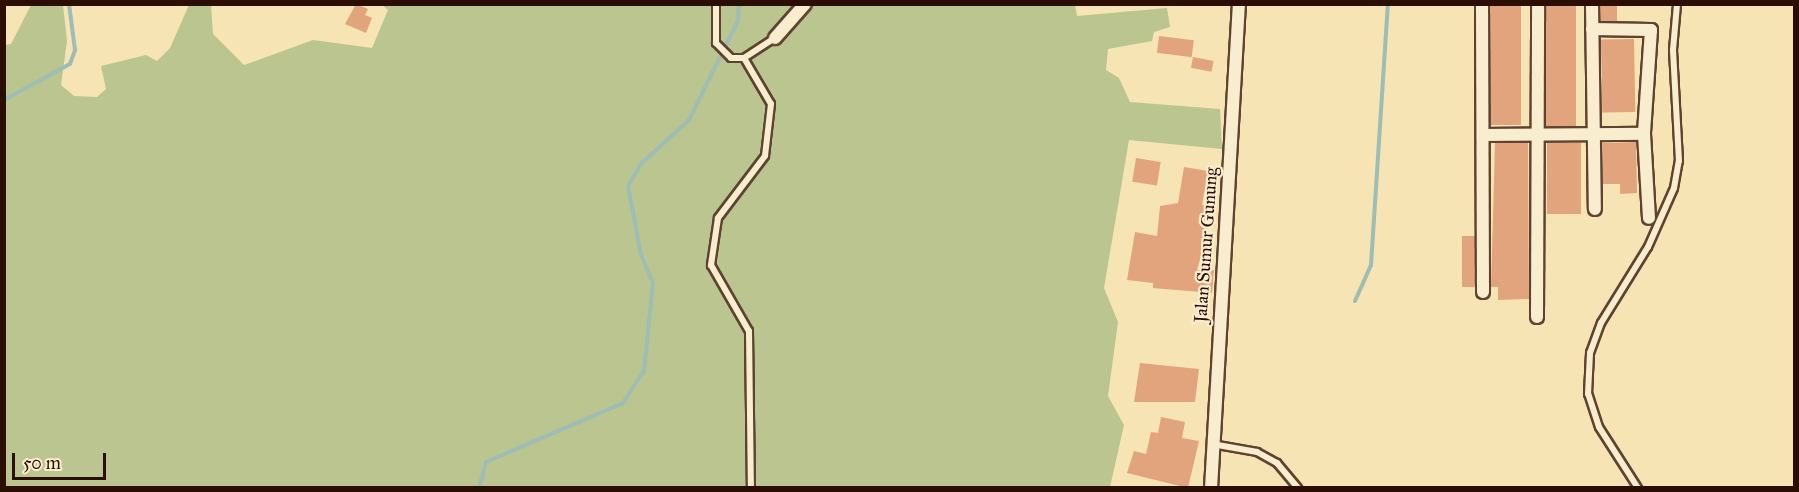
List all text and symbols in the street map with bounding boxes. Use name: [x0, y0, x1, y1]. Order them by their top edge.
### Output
street label: Jalan Sumur Gunung: [1190, 167, 1222, 323]
scale bar: [15, 441, 110, 479]
text: 50 m: [23, 452, 61, 474]

